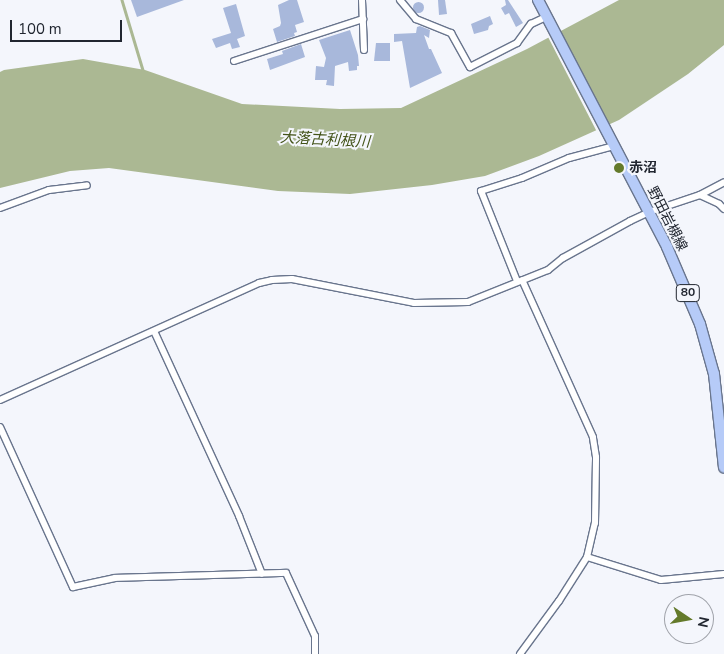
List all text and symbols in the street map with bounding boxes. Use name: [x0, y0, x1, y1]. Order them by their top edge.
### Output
scale bar: [12, 10, 125, 42]
text: 100 m: [18, 19, 62, 39]
water label: 大落古利根川: [280, 129, 370, 151]
place label: 赤沼: [629, 160, 657, 176]
marker: 赤沼: [613, 162, 625, 174]
street label: 野田岩槻線: [644, 184, 690, 254]
road number: 80: [676, 284, 700, 302]
north arrow: [664, 594, 714, 644]
text: N: [693, 615, 714, 629]

